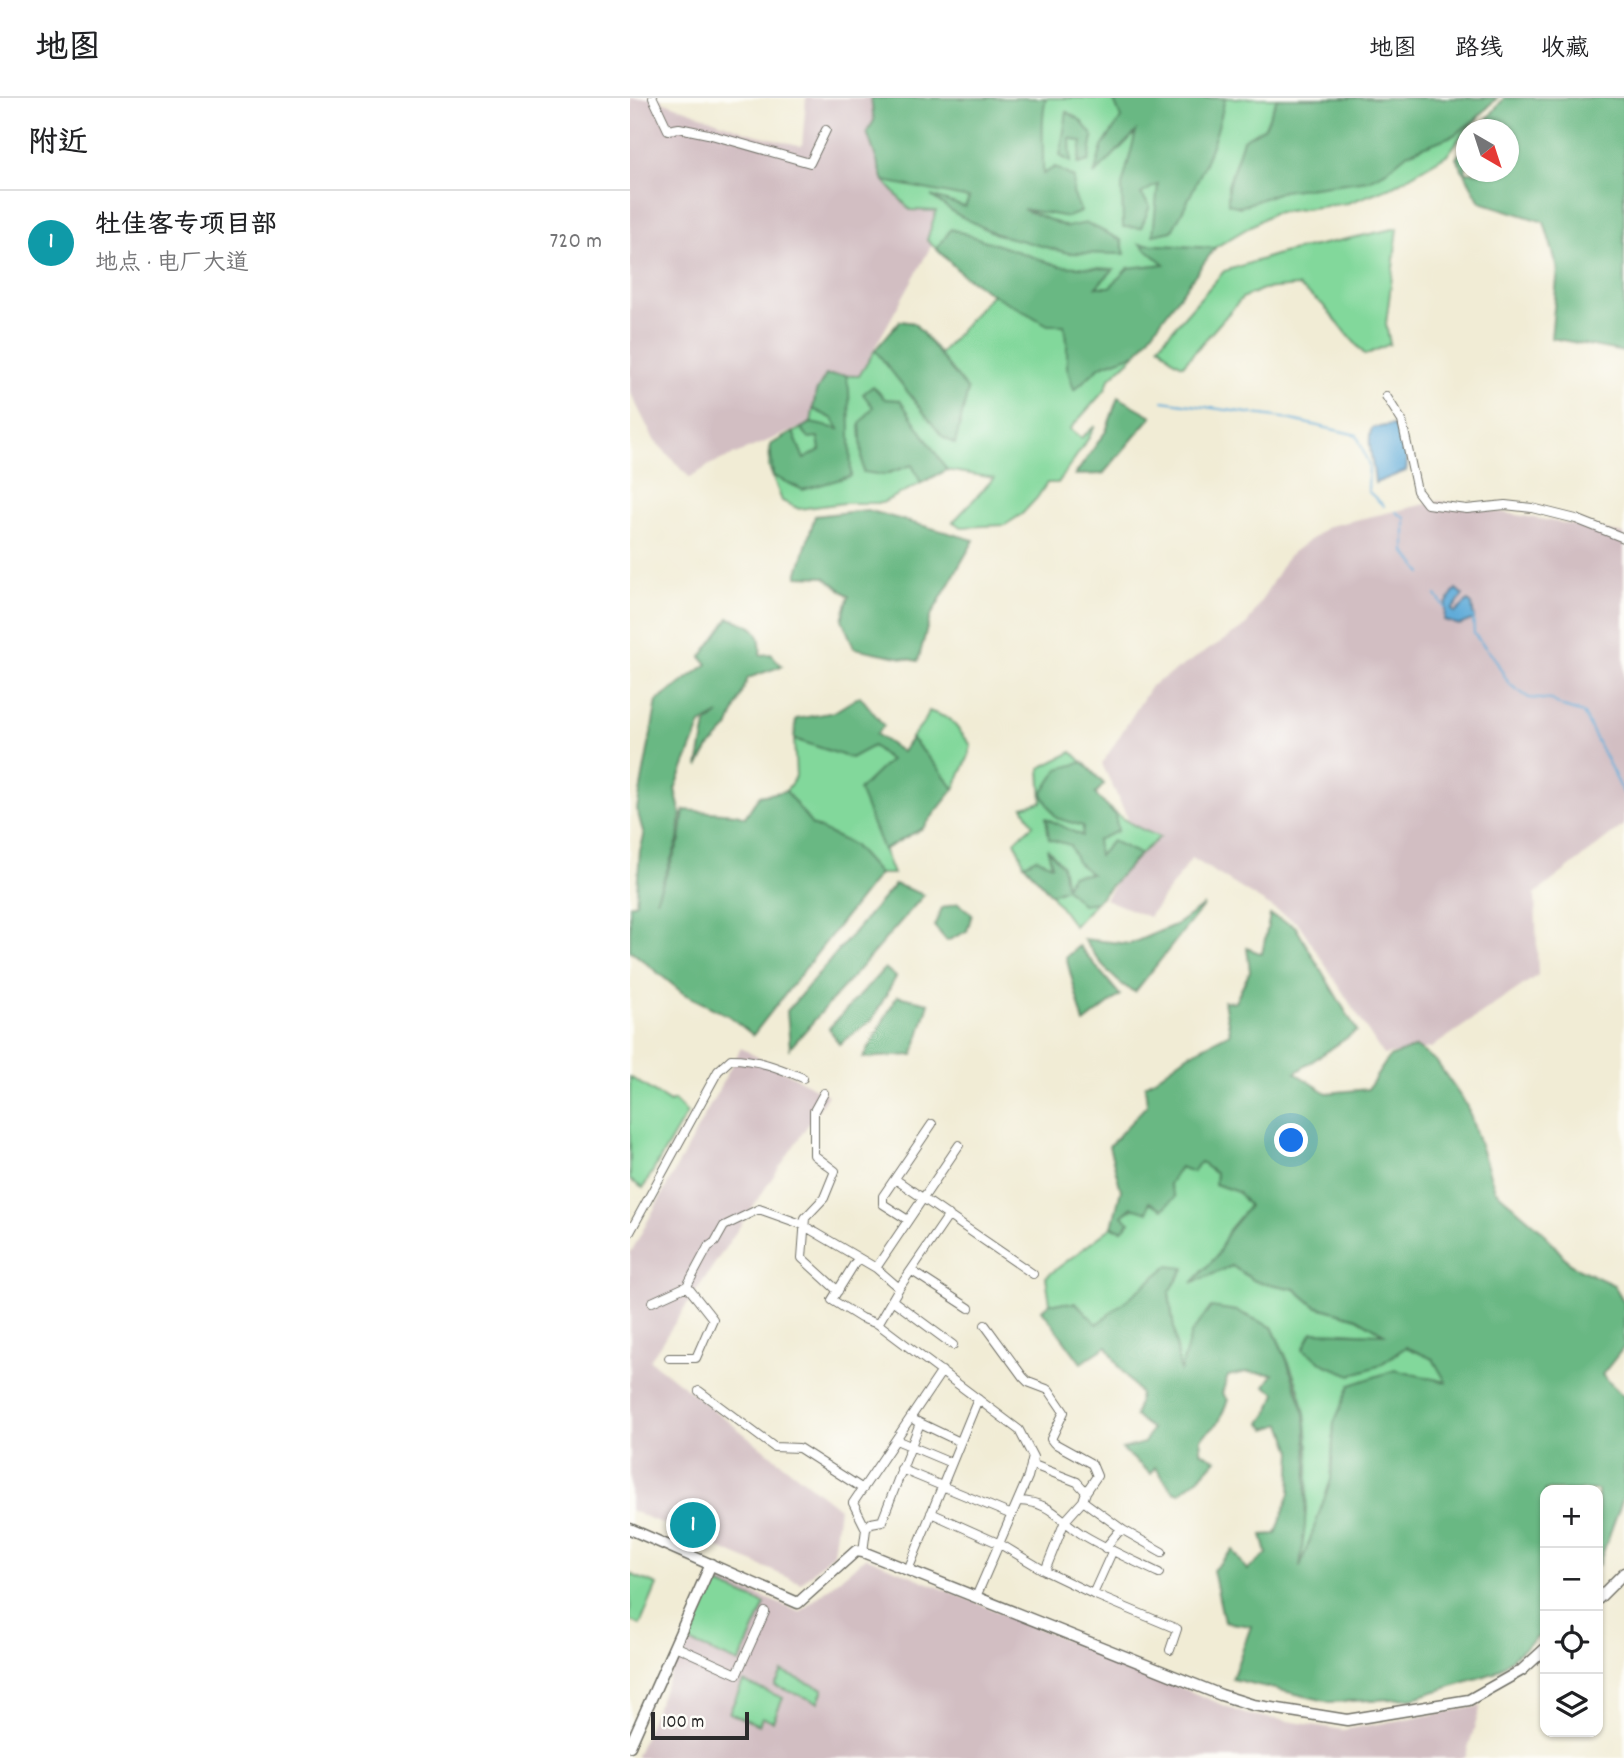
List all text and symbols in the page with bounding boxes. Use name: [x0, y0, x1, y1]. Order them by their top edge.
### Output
text: 地图: [35, 27, 101, 74]
text: 地图: [1369, 33, 1417, 67]
text: 路线: [1455, 33, 1503, 67]
text: 收藏: [1541, 33, 1589, 67]
north arrow: [1456, 119, 1519, 182]
text: 附近: [28, 124, 88, 167]
text: 牡佳客专项目部: [95, 208, 277, 245]
text: 1: [48, 226, 54, 259]
text: 720 m: [550, 226, 602, 259]
text: 地点 · 电厂大道: [95, 248, 249, 281]
your location: [1274, 1123, 1308, 1157]
map controls: [1540, 1485, 1603, 1737]
button: +: [1540, 1485, 1603, 1548]
pin: 1: [670, 1499, 716, 1551]
button: −: [1540, 1548, 1603, 1611]
button: locate: [1540, 1611, 1603, 1674]
button: layers: [1540, 1674, 1603, 1737]
scale bar: [651, 1709, 749, 1741]
text: 100 m: [662, 1710, 704, 1737]

